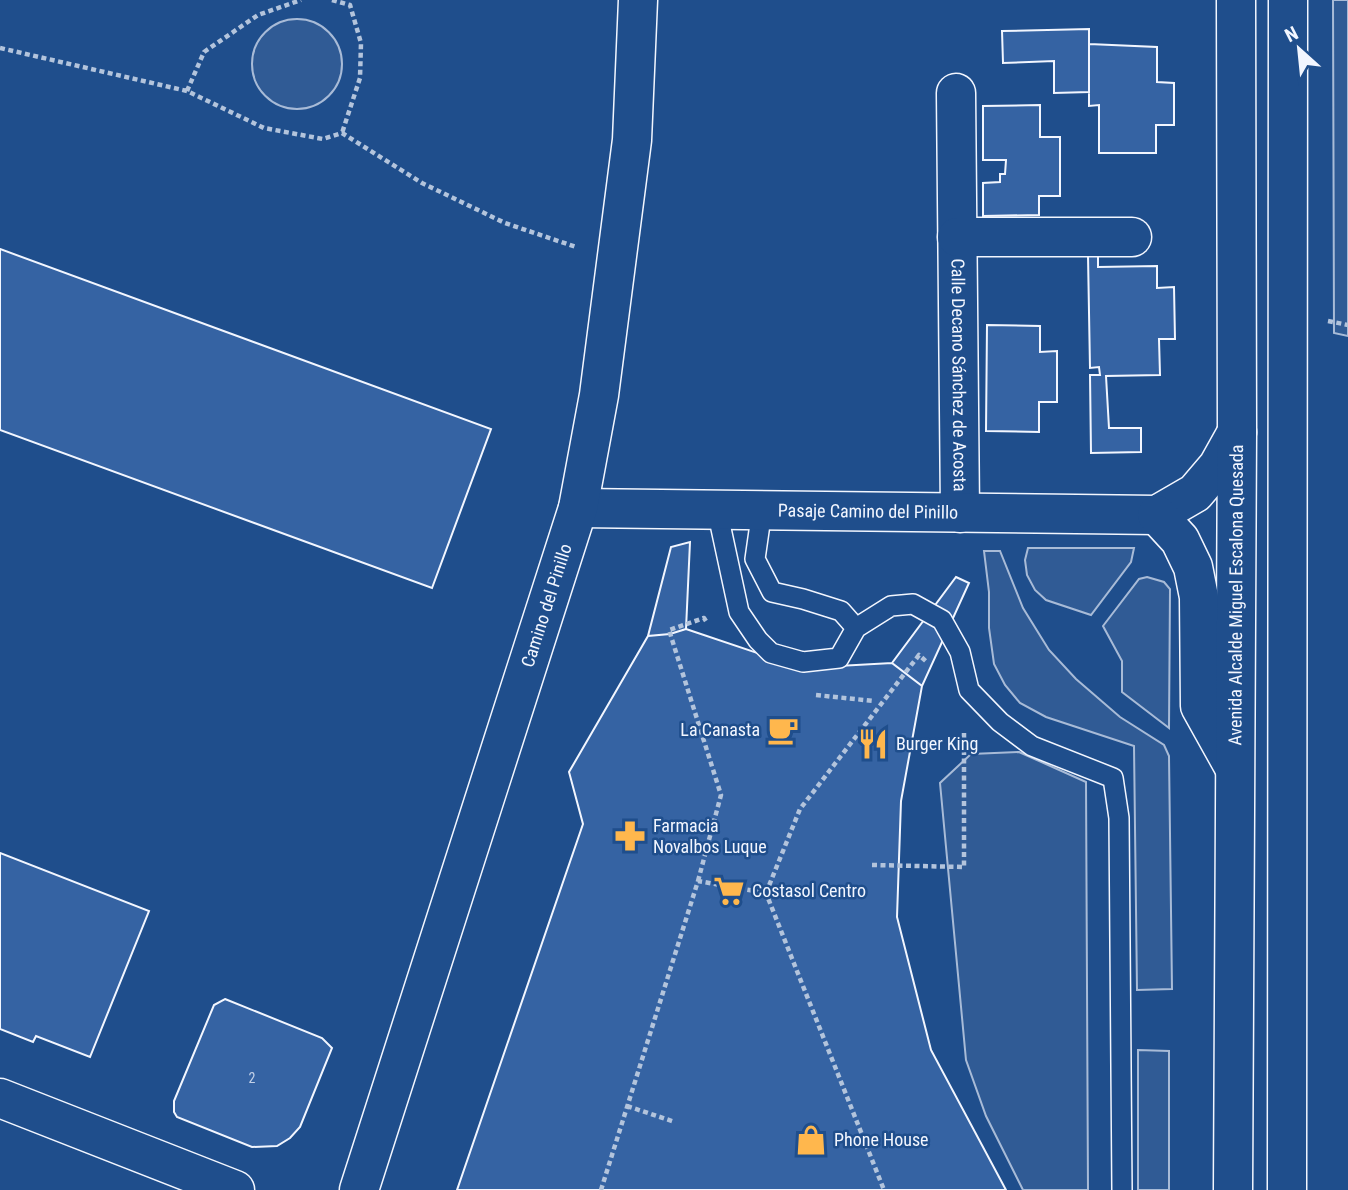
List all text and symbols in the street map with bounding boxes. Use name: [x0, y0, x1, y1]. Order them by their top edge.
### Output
north arrow: [1264, 14, 1334, 84]
text: N: [1281, 21, 1302, 47]
street label: Calle Decano Sánchez de Acosta: [948, 258, 971, 492]
street label: Avenida Alcalde Miguel Escalona Quesada: [1224, 444, 1247, 746]
street label: Pasaje Camino del Pinillo: [778, 499, 958, 523]
street label: Camino del Pinillo: [517, 541, 576, 670]
cafe icon: La Canasta: [766, 713, 800, 747]
place label: La Canasta: [680, 719, 760, 740]
restaurant icon: Burger King: [856, 727, 890, 761]
place label: Burger King: [896, 733, 978, 754]
place label: Farmacia Novalbos Luque: [653, 815, 767, 857]
pharmacy icon: Farmacia Novalbos Luque: [613, 819, 647, 853]
supermarket icon: Costasol Centro: [712, 874, 746, 908]
place label: Costasol Centro: [752, 880, 866, 901]
house number: 2: [249, 1070, 256, 1086]
shop icon: Phone House: [794, 1123, 828, 1157]
place label: Phone House: [834, 1129, 929, 1150]

